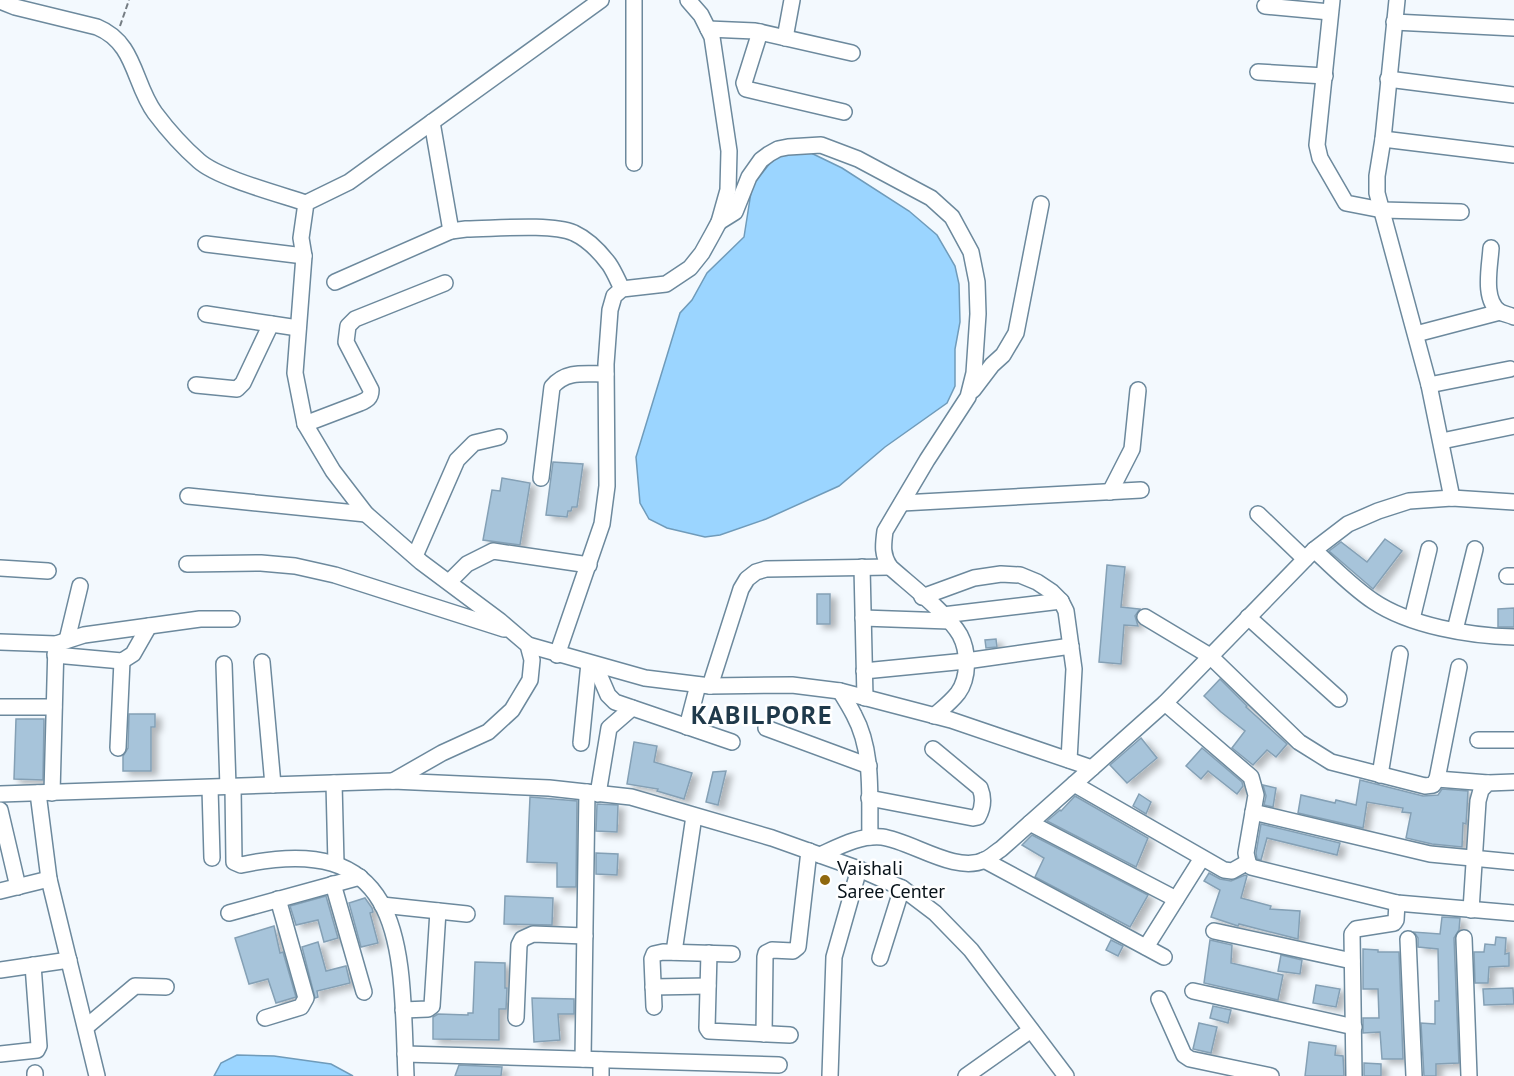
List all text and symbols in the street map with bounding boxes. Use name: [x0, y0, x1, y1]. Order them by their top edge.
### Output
district label: KABILPORE: [691, 698, 833, 731]
place label: Vaishali Saree Center: [836, 855, 945, 904]
marker: Vaishali Saree Center: [818, 873, 832, 887]

